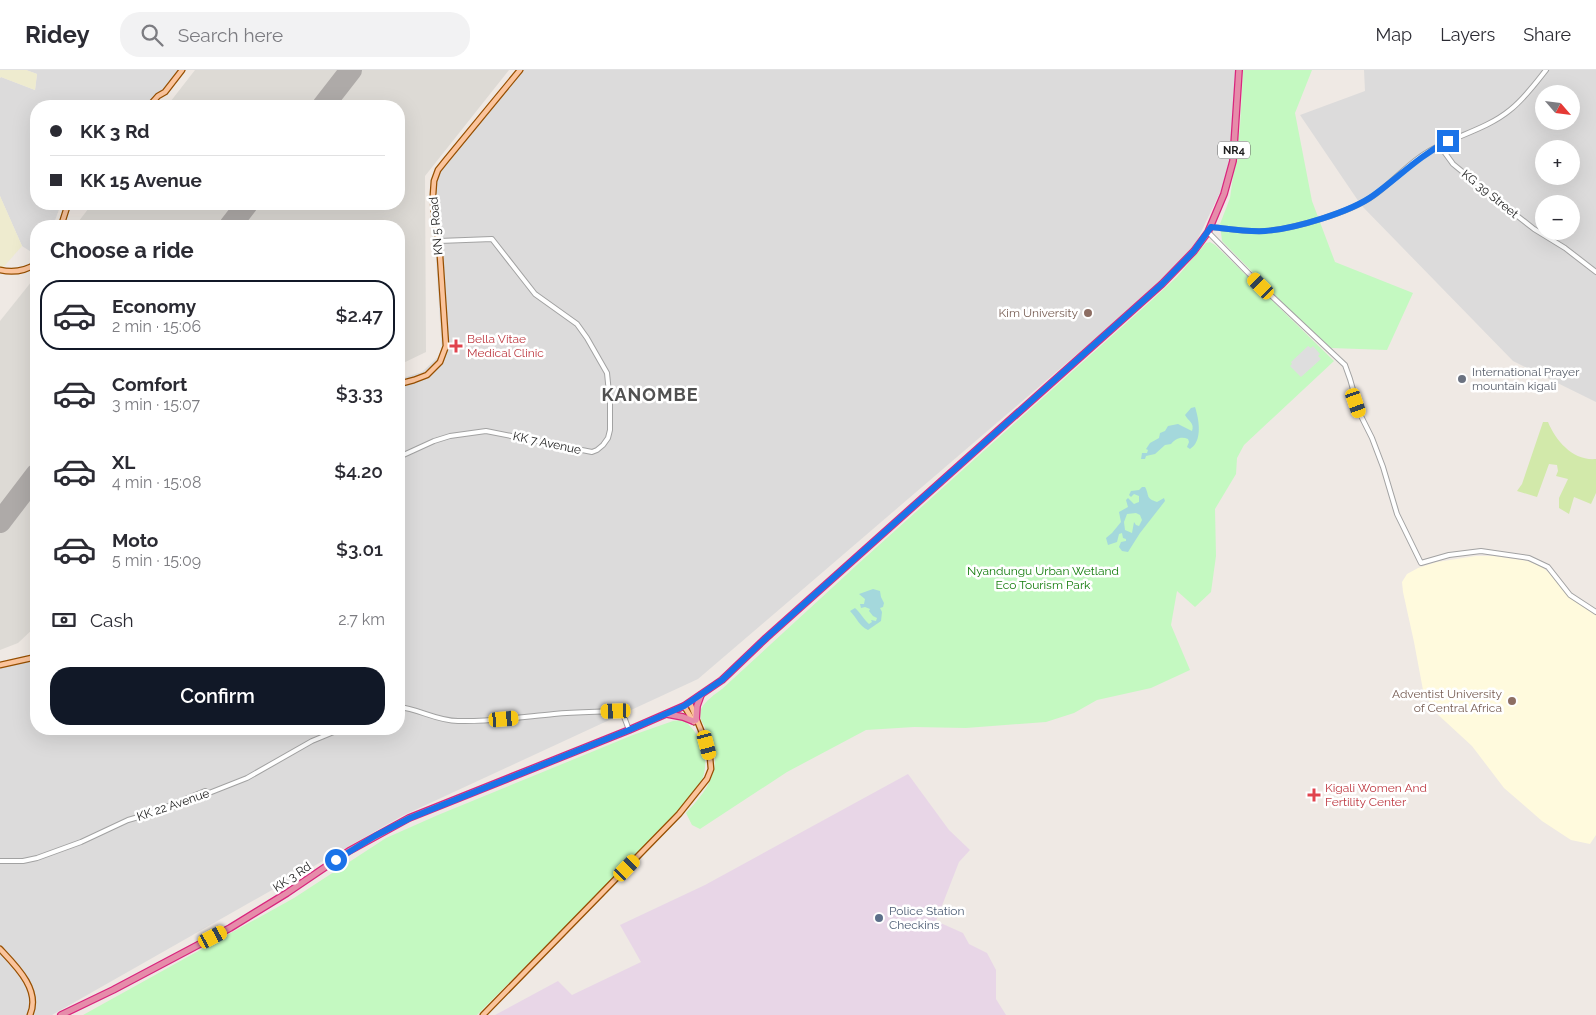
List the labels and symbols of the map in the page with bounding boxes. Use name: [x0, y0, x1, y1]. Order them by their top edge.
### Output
north arrow: [1535, 85, 1580, 130]
route end: [1437, 130, 1459, 152]
road number: NR4: [1218, 142, 1250, 158]
street label: KG 39 Street: [1459, 167, 1521, 221]
street label: KN 5 Road: [426, 196, 446, 256]
car: [1245, 270, 1276, 302]
place label: Kim University: [999, 306, 1078, 320]
marker: Kim University: [1082, 307, 1094, 319]
place label: Bella Vitae Medical Clinic: [467, 332, 544, 360]
marker: Bella Vitae Medical Clinic: [449, 339, 463, 353]
place label: International Prayer mountain kigali: [1472, 365, 1580, 393]
marker: International Prayer mountain kigali: [1456, 373, 1468, 385]
district label: KANOMBE: [601, 384, 699, 405]
car: [1344, 386, 1367, 420]
street label: KK 7 Avenue: [512, 429, 582, 457]
park label: Nyandungu Urban Wetland Eco Tourism Park: [967, 564, 1119, 592]
place label: Adventist University of Central Africa: [1392, 687, 1502, 715]
marker: Adventist University of Central Africa: [1506, 695, 1518, 707]
car: [600, 703, 631, 719]
car: [488, 710, 519, 728]
car: [695, 729, 718, 761]
place label: Kigali Women And Fertility Center: [1325, 781, 1427, 809]
street label: KK 22 Avenue: [135, 786, 211, 824]
marker: Kigali Women And Fertility Center: [1307, 788, 1321, 802]
route start: [325, 849, 347, 871]
car: [611, 852, 642, 884]
street label: KK 3 Rd: [270, 859, 314, 895]
place label: Police Station Checkins: [889, 904, 964, 932]
marker: Police Station Checkins: [873, 912, 885, 924]
car: [196, 923, 229, 951]

